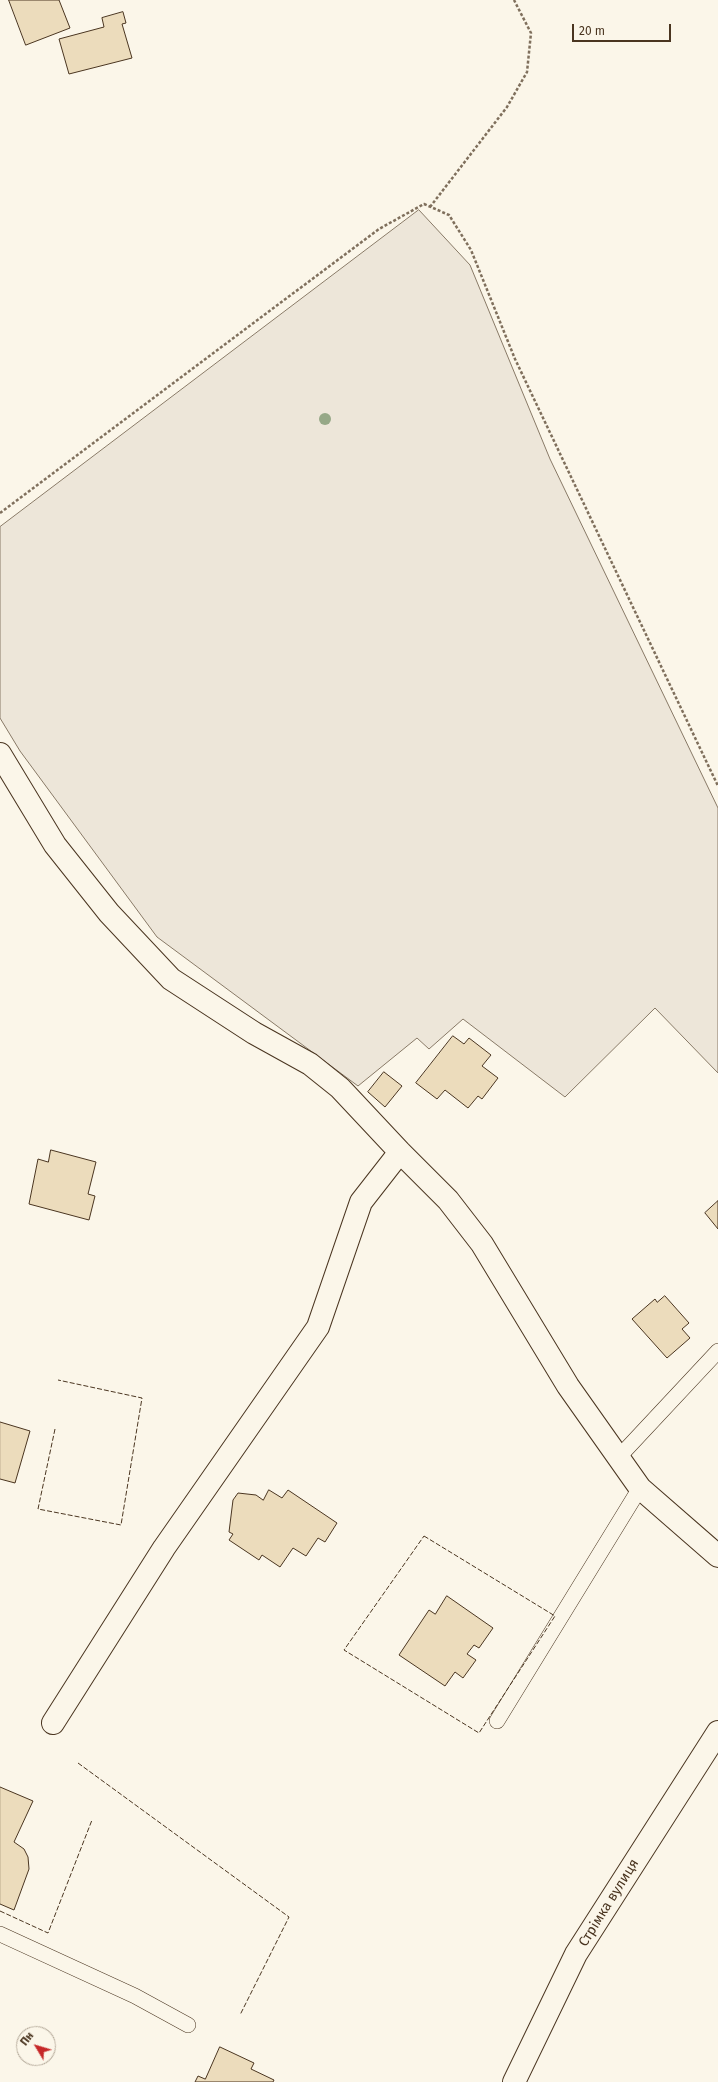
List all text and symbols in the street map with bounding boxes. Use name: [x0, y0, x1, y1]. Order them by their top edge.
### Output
scale bar: [574, 16, 673, 42]
text: 20 m: [579, 24, 605, 38]
street label: Стрімка вулиця: [575, 1856, 643, 1950]
north arrow: [16, 2026, 56, 2066]
text: Пн: [18, 2030, 36, 2048]

